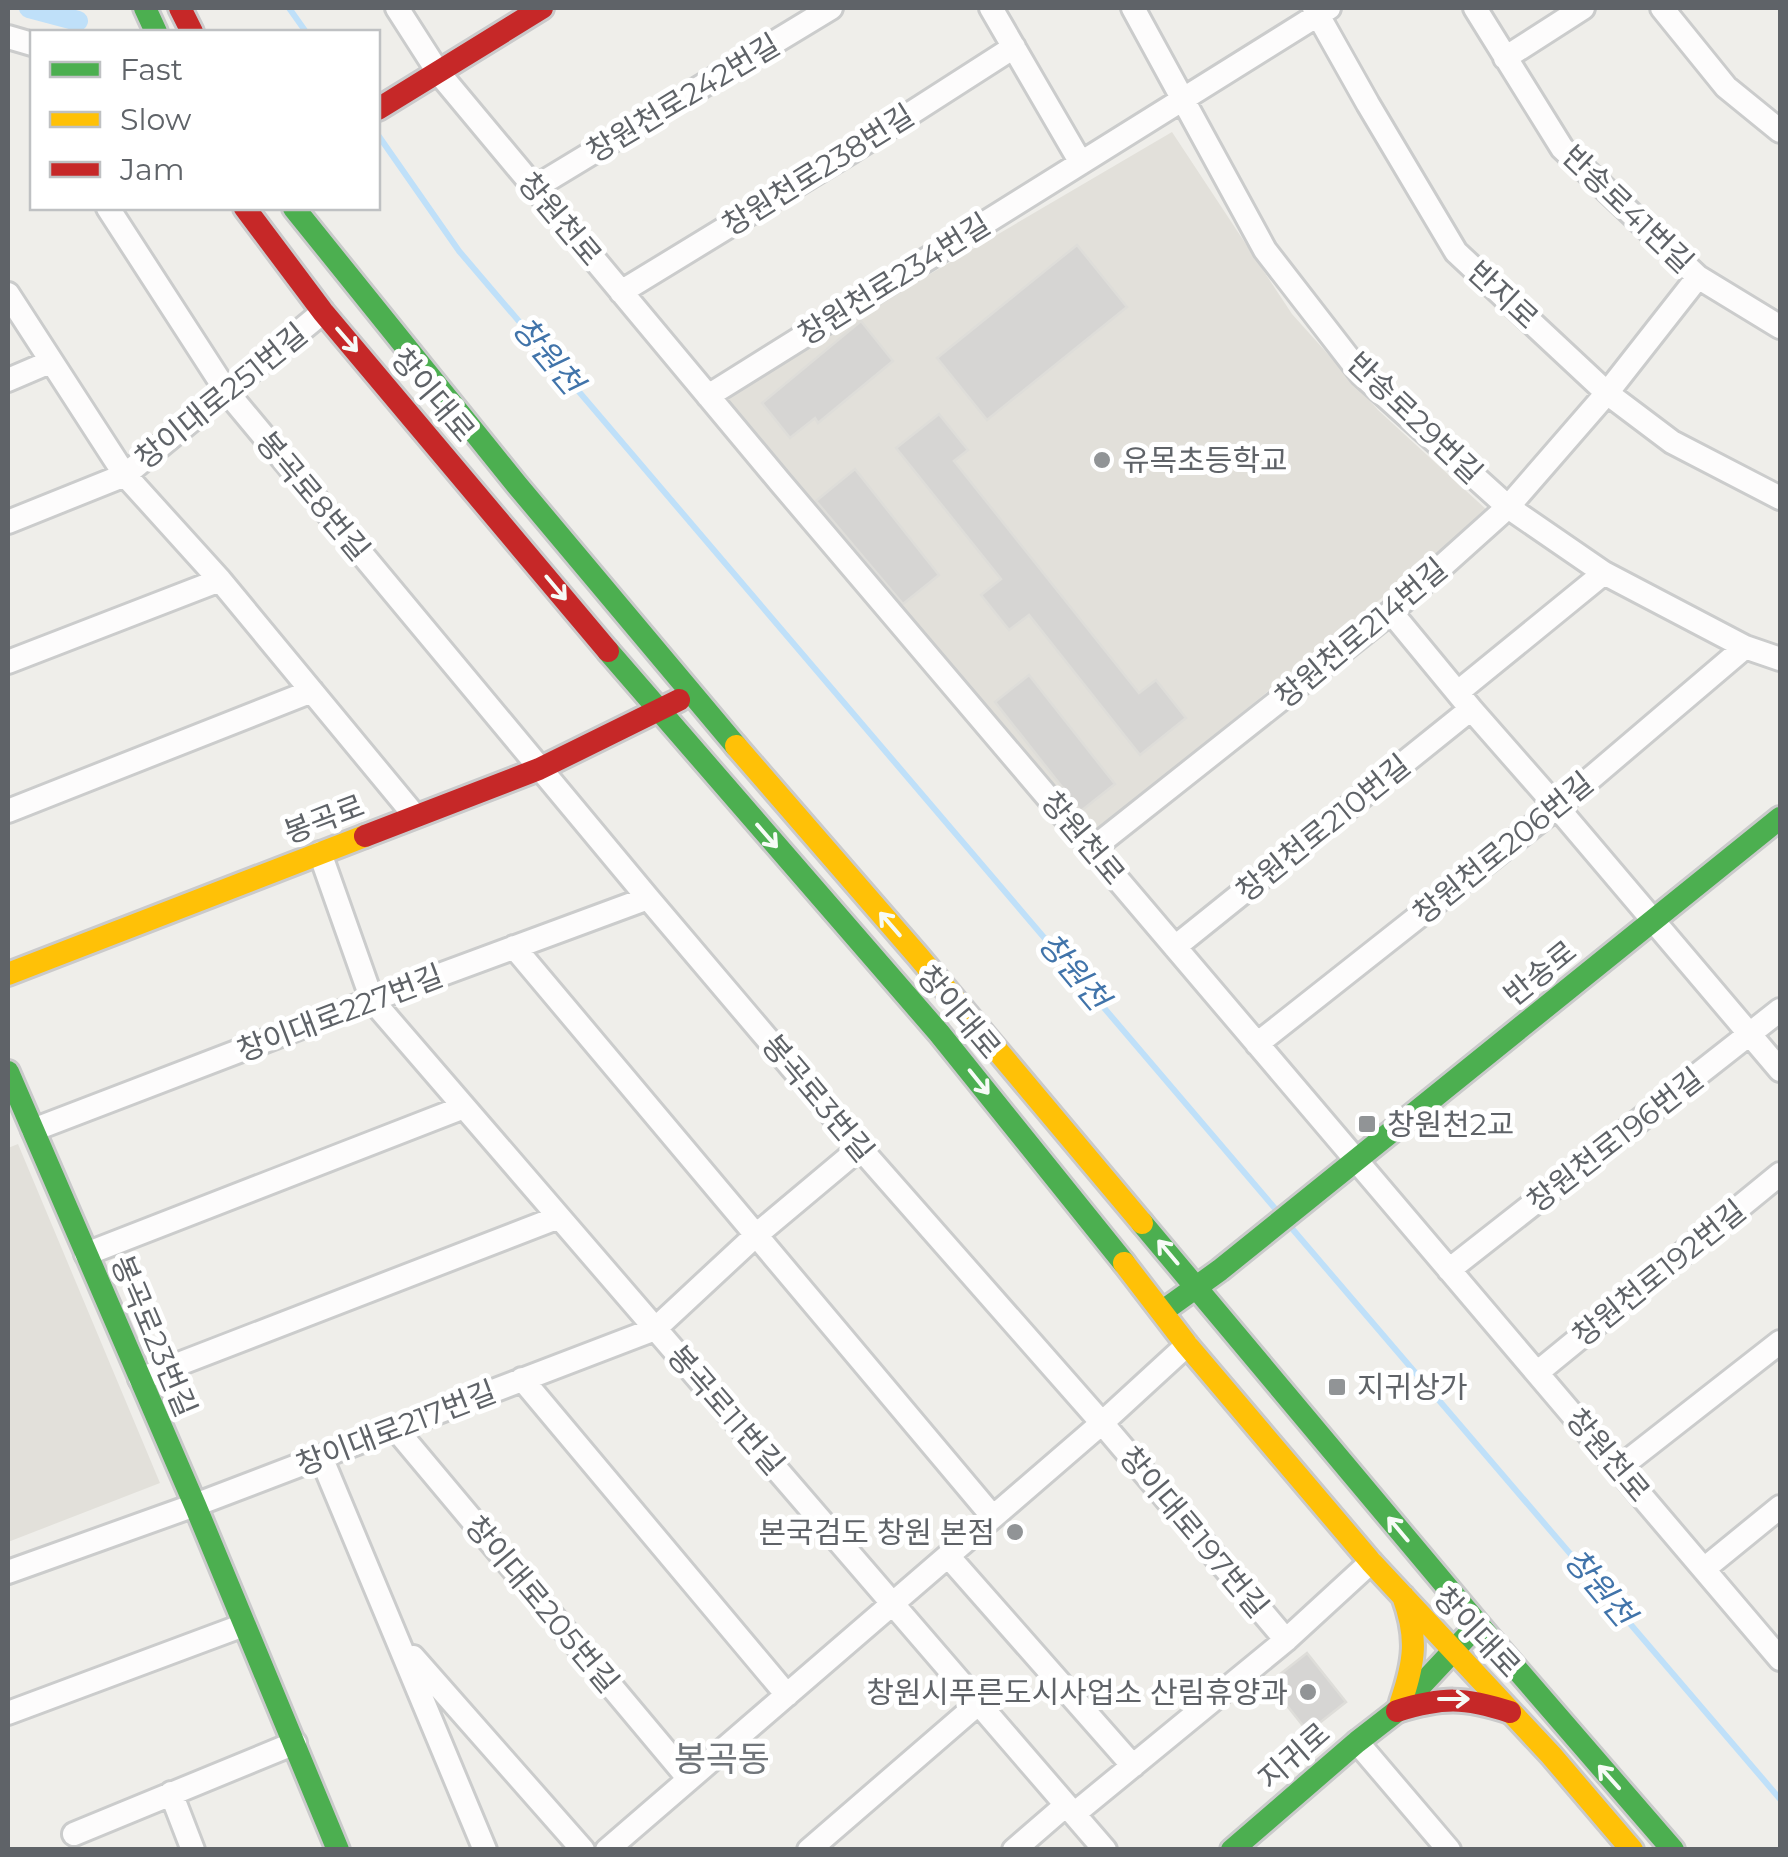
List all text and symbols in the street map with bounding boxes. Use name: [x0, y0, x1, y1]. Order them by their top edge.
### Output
street label: 창원천로242번길: [580, 26, 786, 170]
legend: [30, 30, 380, 210]
text: Fast: [120, 51, 183, 88]
street label: 창원천로238번길: [715, 96, 921, 244]
text: Slow: [120, 101, 192, 138]
street label: 반송로41번길: [1555, 137, 1701, 281]
text: Jam: [119, 151, 185, 188]
street label: 창원천로: [510, 165, 610, 273]
street label: 창원천로234번길: [791, 205, 997, 353]
street label: 반지로: [1460, 253, 1546, 337]
water label: 창원천: [505, 309, 594, 404]
street label: 창이대로251번길: [128, 315, 314, 477]
one-way arrow: [335, 327, 358, 352]
street label: 창이대로: [383, 341, 483, 449]
street label: 반송로29번길: [1340, 344, 1490, 492]
street label: 봉곡로8번길: [248, 424, 378, 568]
place label: 유목초등학교: [1122, 442, 1288, 479]
marker: 유목초등학교: [1091, 449, 1113, 471]
street label: 창원천로214번길: [1267, 550, 1455, 716]
one-way arrow: [545, 575, 567, 601]
street label: 창원천로210번길: [1228, 746, 1418, 910]
street label: 창원천로206번길: [1406, 764, 1600, 932]
street label: 창원천로: [1033, 784, 1133, 892]
street label: 봉곡로: [279, 787, 369, 851]
one-way arrow: [756, 822, 778, 848]
one-way arrow: [879, 912, 902, 937]
water label: 창원천: [1031, 925, 1120, 1020]
street label: 반송로: [1496, 933, 1584, 1013]
street label: 창이대로227번길: [232, 957, 448, 1069]
street label: 창이대로: [909, 958, 1009, 1066]
street label: 봉곡로3번길: [754, 1027, 882, 1169]
street label: 창원천로196번길: [1520, 1060, 1710, 1220]
one-way arrow: [968, 1069, 990, 1095]
place label: 창원천2교: [1387, 1106, 1514, 1143]
marker: 창원천2교: [1356, 1113, 1378, 1135]
street label: 창원천로192번길: [1565, 1192, 1753, 1354]
one-way arrow: [1157, 1240, 1179, 1266]
street label: 봉곡로23번길: [103, 1250, 205, 1422]
street label: 봉곡로11번길: [660, 1338, 792, 1482]
place label: 지귀상가: [1357, 1369, 1467, 1406]
street label: 창이대로217번길: [291, 1373, 501, 1483]
marker: 지귀상가: [1326, 1376, 1348, 1398]
street label: 창원천로: [1558, 1401, 1658, 1509]
street label: 창이대로197번길: [1112, 1439, 1276, 1625]
street label: 창이대로205번길: [457, 1508, 627, 1700]
place label: 본국검도 창원 본점: [758, 1514, 995, 1551]
one-way arrow: [1387, 1517, 1410, 1542]
marker: 본국검도 창원 본점: [1004, 1521, 1026, 1543]
water label: 창원천: [1557, 1541, 1646, 1636]
street label: 창이대로: [1426, 1579, 1528, 1685]
place label: 창원시푸른도시사업소 산림휴양과: [866, 1674, 1288, 1711]
marker: 창원시푸른도시사업소 산림휴양과: [1297, 1681, 1319, 1703]
one-way arrow: [1437, 1690, 1469, 1709]
street label: 지귀로: [1251, 1715, 1337, 1797]
district label: 봉곡동: [674, 1737, 770, 1780]
one-way arrow: [1598, 1764, 1620, 1790]

